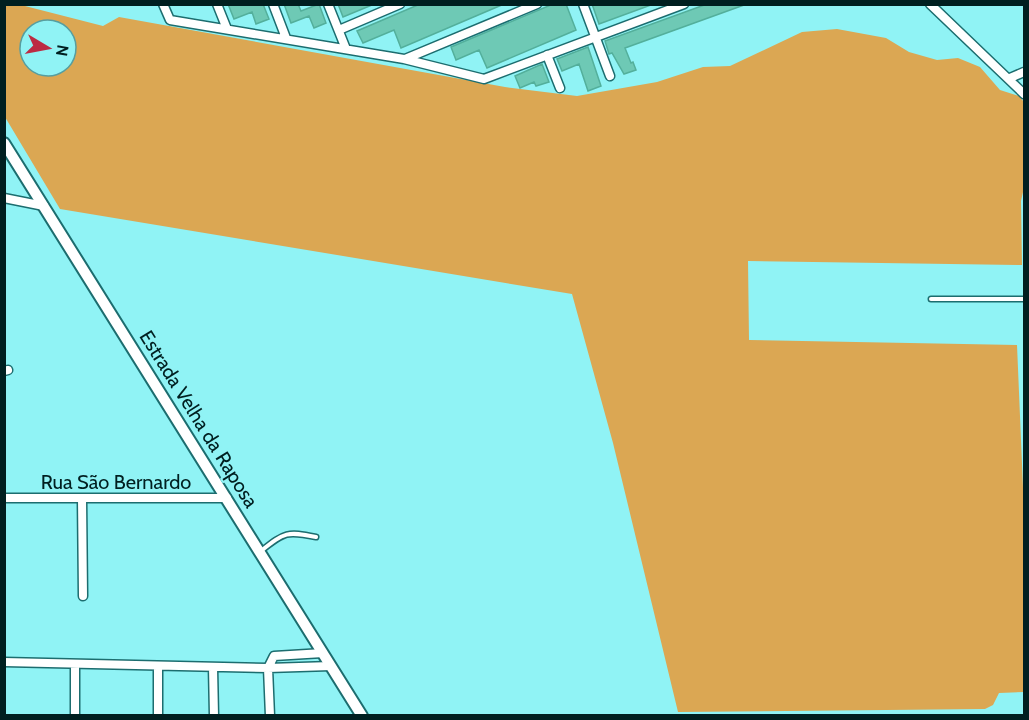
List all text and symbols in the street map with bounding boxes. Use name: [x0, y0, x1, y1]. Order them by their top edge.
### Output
north arrow: [18, 18, 78, 78]
text: N: [52, 43, 73, 58]
street label: Estrada Velha da Raposa: [135, 326, 264, 512]
street label: Rua São Bernardo: [41, 470, 191, 494]

